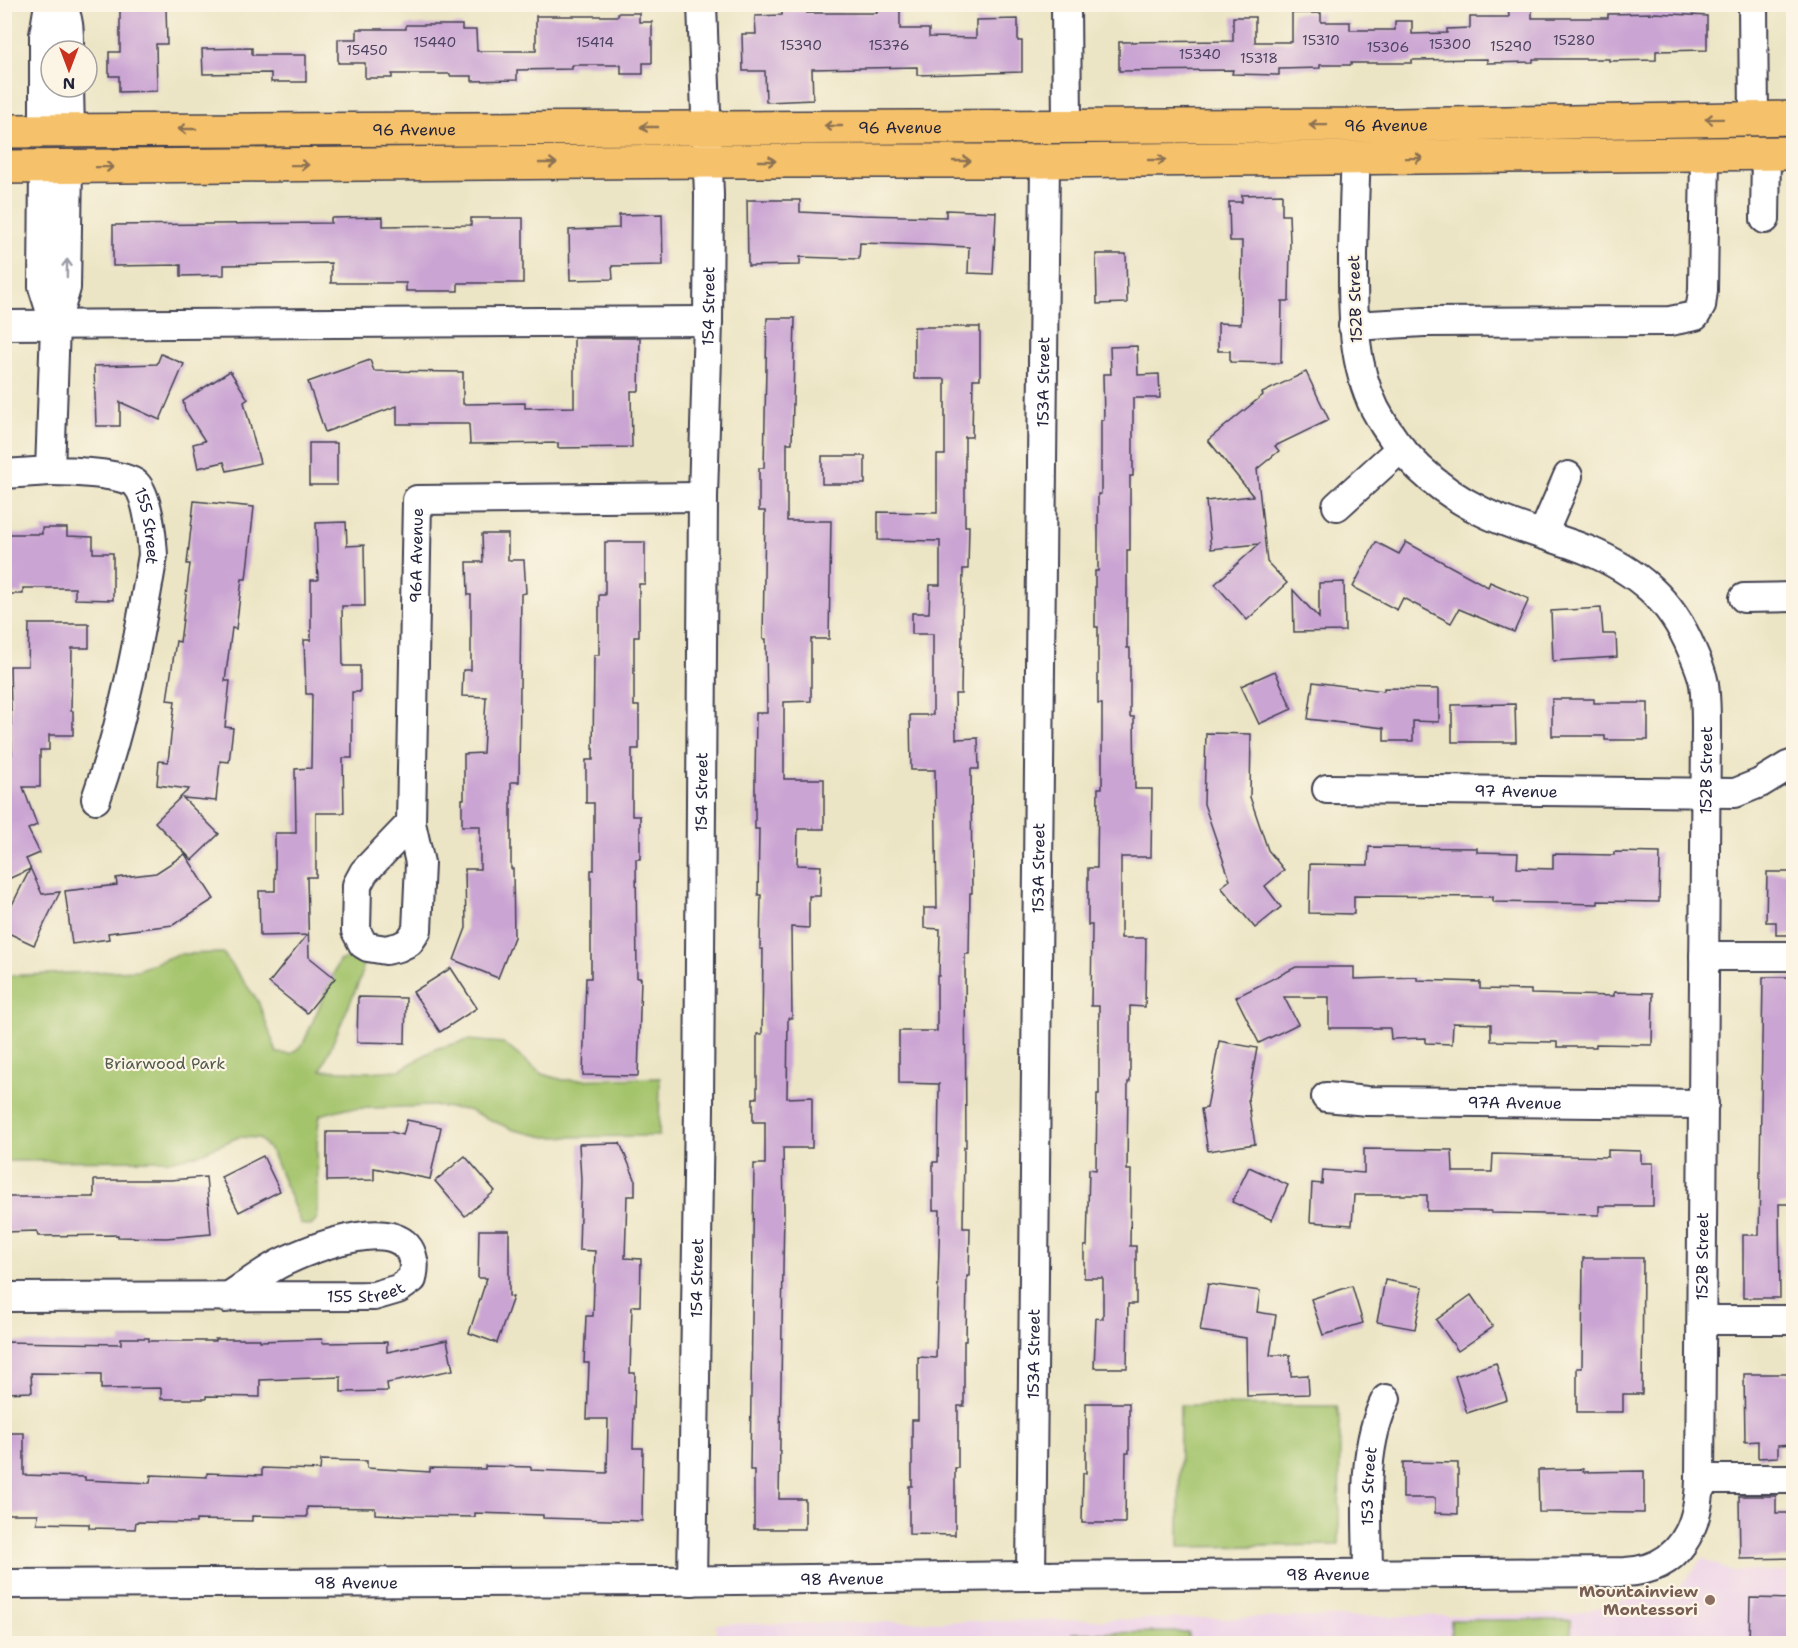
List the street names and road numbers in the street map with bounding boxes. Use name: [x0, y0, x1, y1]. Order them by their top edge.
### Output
street label: 96 Avenue: [1344, 114, 1428, 136]
street label: 96 Avenue: [858, 116, 942, 138]
street label: 96 Avenue: [372, 119, 456, 140]
street label: 152B Street: [1343, 255, 1367, 343]
street label: 154 Street: [697, 266, 719, 346]
street label: 153A Street: [1032, 337, 1054, 427]
street label: 155 Street: [130, 483, 164, 566]
street label: 96A Avenue: [405, 508, 427, 603]
street label: 152B Street: [1695, 726, 1717, 815]
street label: 154 Street: [690, 752, 712, 832]
street label: 97 Avenue: [1474, 780, 1558, 802]
street label: 153A Street: [1027, 823, 1049, 913]
street label: 97A Avenue: [1468, 1091, 1562, 1113]
street label: 152B Street: [1691, 1212, 1713, 1301]
street label: 154 Street: [685, 1238, 708, 1318]
street label: 155 Street: [327, 1277, 409, 1307]
street label: 153A Street: [1022, 1309, 1044, 1399]
street label: 153 Street: [1356, 1445, 1381, 1526]
street label: 98 Avenue: [1286, 1563, 1370, 1585]
street label: 98 Avenue: [800, 1567, 884, 1590]
street label: 98 Avenue: [314, 1572, 398, 1593]

